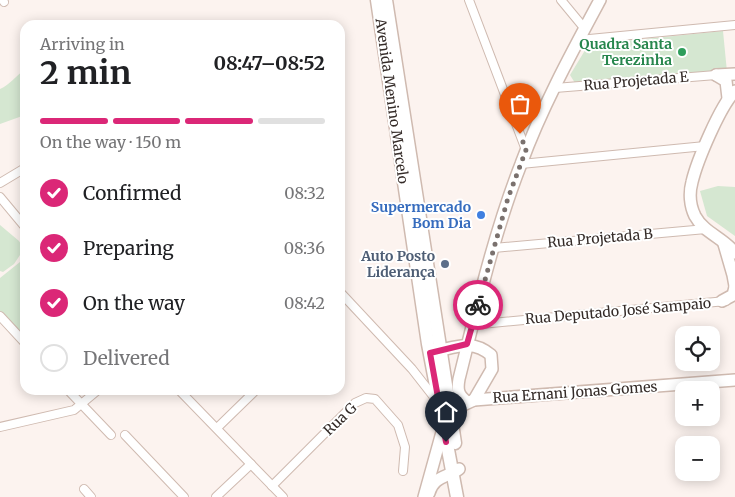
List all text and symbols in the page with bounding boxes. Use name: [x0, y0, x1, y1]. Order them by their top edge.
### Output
street label: Avenida Menino Marcelo: [371, 16, 413, 185]
text: Arriving in: [40, 34, 125, 54]
place label: Quadra Santa Terezinha: [579, 35, 672, 69]
marker: Quadra Santa Terezinha: [676, 46, 688, 58]
text: 08:47–08:52: [214, 51, 325, 75]
text: 2 min: [40, 53, 131, 93]
street label: Rua Projetada E: [583, 67, 689, 95]
pin: [499, 83, 541, 134]
icon: bag: [506, 90, 534, 118]
text: On the way · 150 m: [40, 132, 181, 152]
icon: check: [40, 179, 68, 207]
text: Confirmed: [83, 181, 181, 205]
text: 08:32: [284, 183, 325, 203]
place label: Supermercado Bom Dia: [371, 198, 471, 232]
marker: Supermercado Bom Dia: [475, 209, 487, 221]
street label: Rua Projetada B: [547, 224, 653, 252]
icon: check: [40, 234, 68, 262]
text: Preparing: [83, 236, 174, 260]
text: 08:36: [284, 238, 325, 258]
place label: Auto Posto Liderança: [360, 247, 435, 281]
marker: Auto Posto Liderança: [439, 258, 451, 270]
courier: [453, 280, 503, 330]
icon: check: [40, 289, 68, 317]
text: On the way: [83, 291, 185, 315]
icon: bike: [464, 291, 492, 319]
text: 08:42: [284, 293, 325, 313]
street label: Rua Deputado José Sampaio: [524, 294, 712, 328]
map controls: [675, 326, 720, 481]
button: locate: [675, 326, 720, 371]
text: Delivered: [83, 346, 170, 370]
street label: Rua Ernani Jonas Gomes: [492, 377, 658, 407]
button: +: [675, 381, 720, 426]
pin: [425, 391, 467, 442]
icon: home: [432, 398, 460, 426]
street label: Rua G: [320, 399, 360, 439]
button: −: [675, 436, 720, 481]

